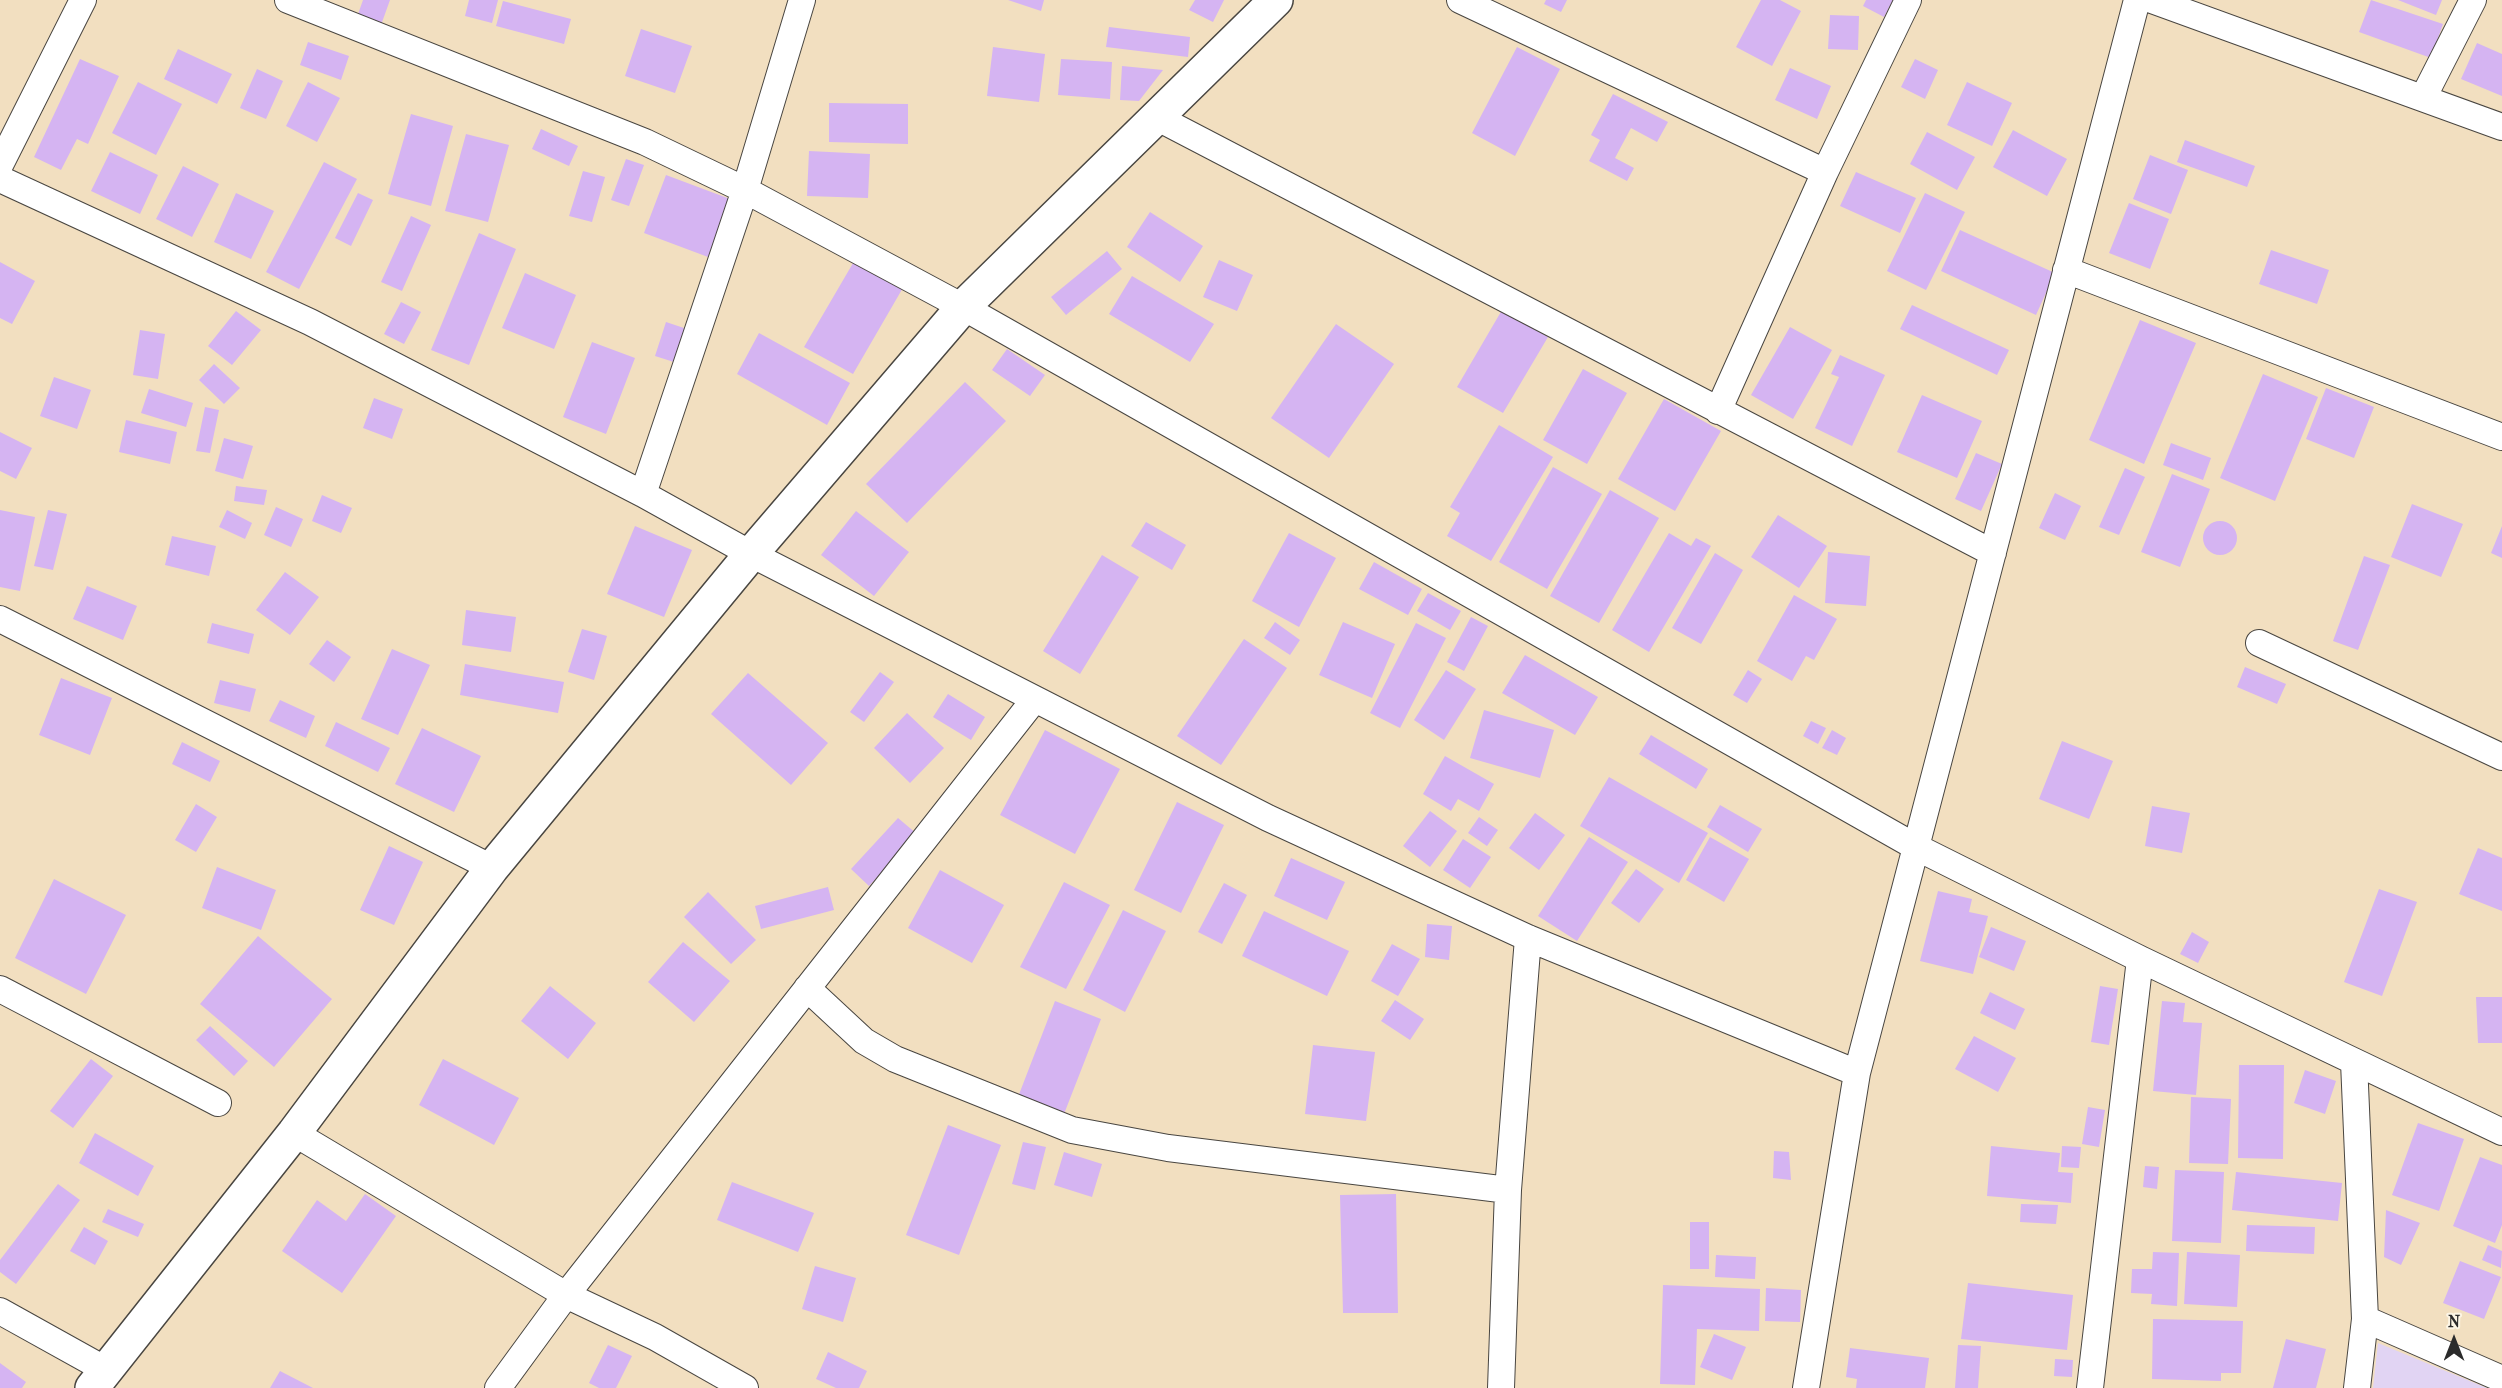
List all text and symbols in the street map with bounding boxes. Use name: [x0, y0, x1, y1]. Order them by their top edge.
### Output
north arrow: [2424, 1310, 2484, 1370]
text: N: [2448, 1312, 2460, 1331]

